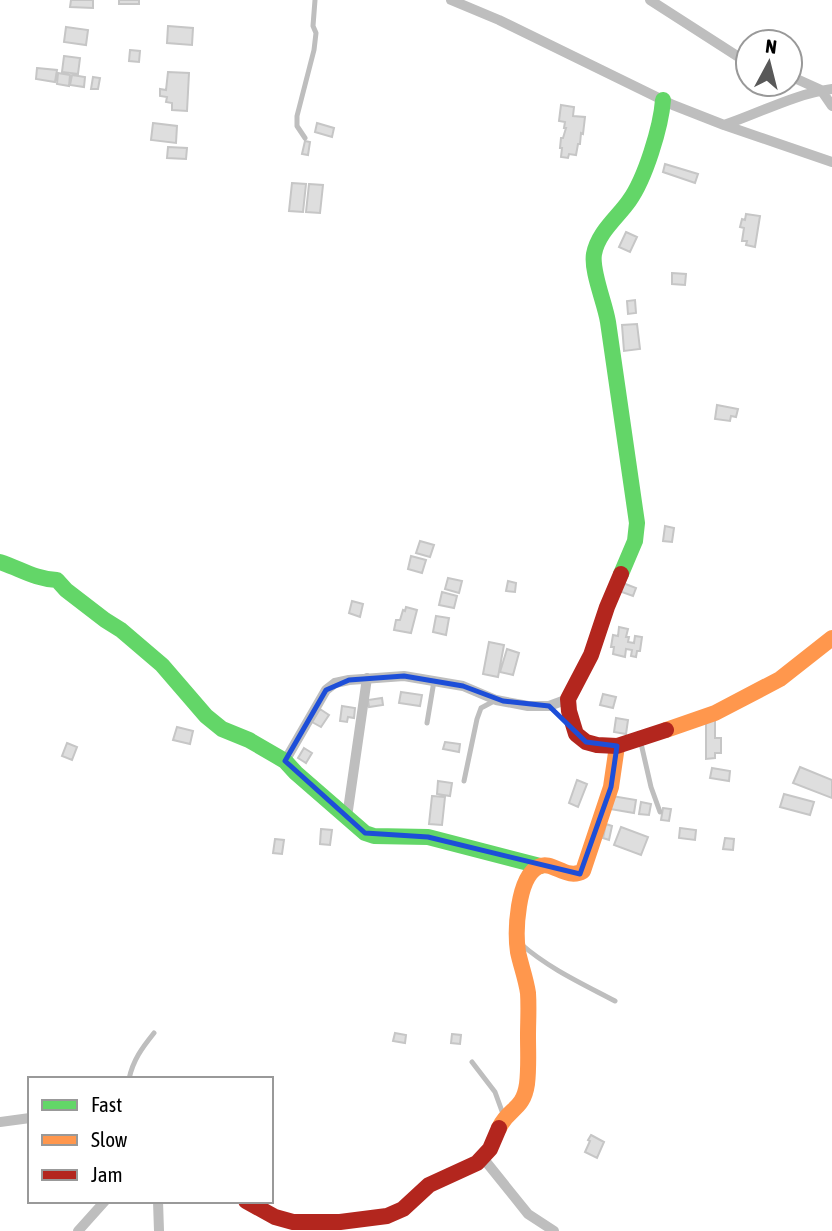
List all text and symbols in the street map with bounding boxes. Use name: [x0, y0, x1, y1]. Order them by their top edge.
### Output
north arrow: [734, 28, 804, 98]
text: N: [764, 35, 778, 58]
legend: [28, 1077, 273, 1203]
text: Fast: [91, 1092, 122, 1116]
text: Slow: [91, 1127, 128, 1151]
text: Jam: [91, 1162, 123, 1186]

